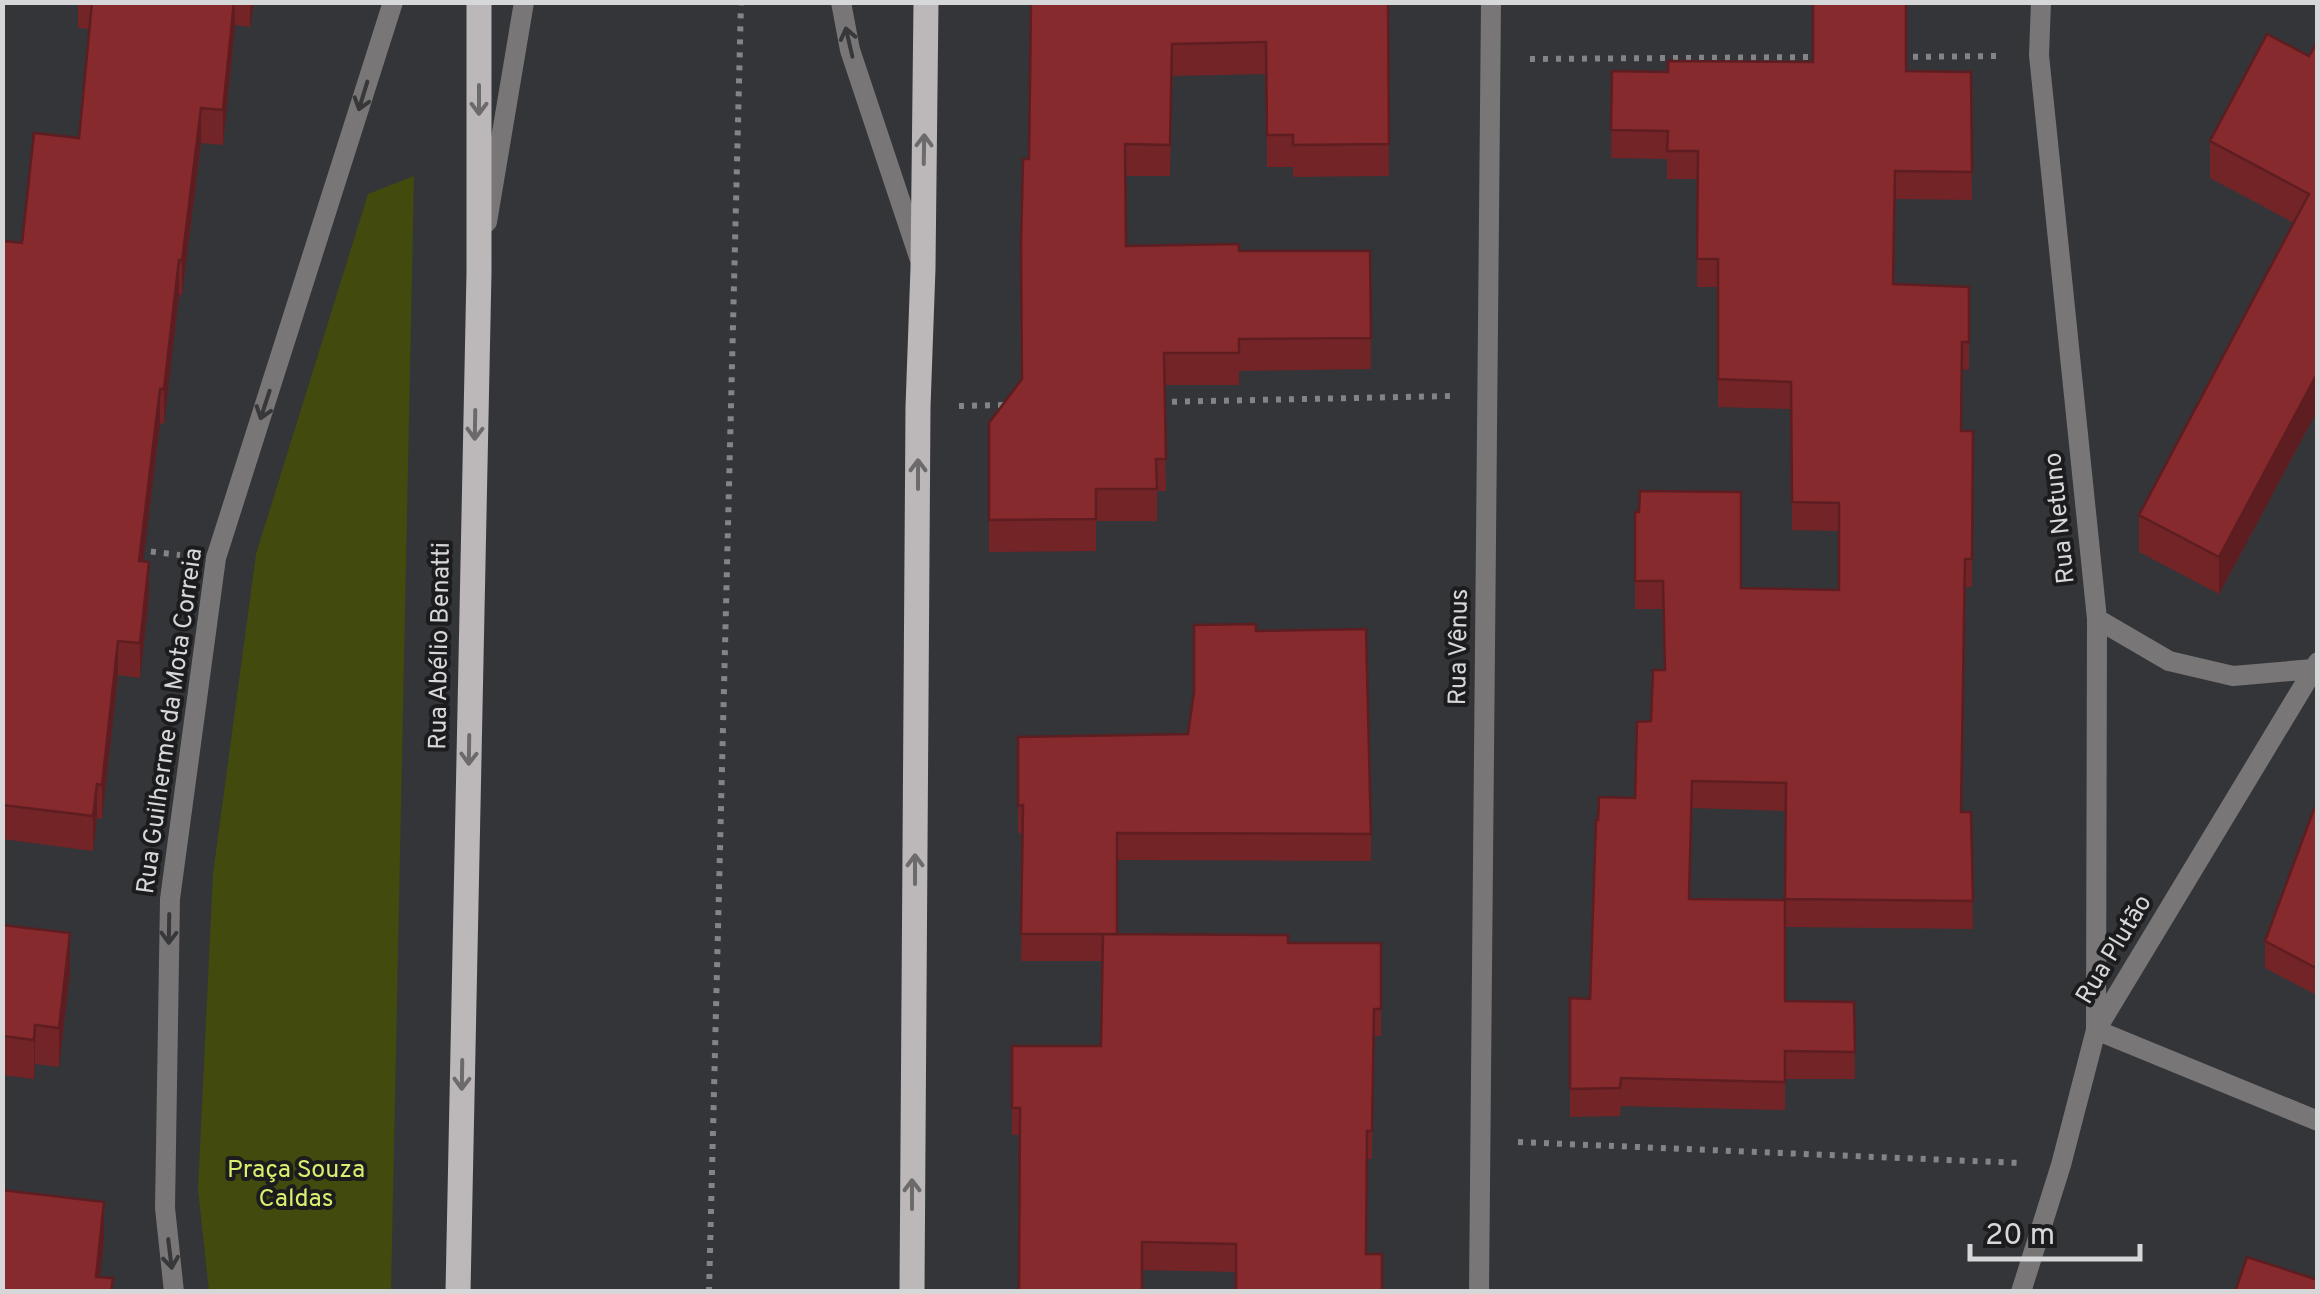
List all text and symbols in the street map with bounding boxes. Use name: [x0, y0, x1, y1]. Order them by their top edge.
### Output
one-way arrow: [839, 27, 857, 59]
one-way arrow: [353, 79, 371, 111]
one-way arrow: [470, 82, 488, 115]
one-way arrow: [915, 134, 934, 166]
one-way arrow: [254, 389, 272, 421]
one-way arrow: [466, 408, 485, 440]
street label: Rua Netuno: [2038, 451, 2084, 585]
one-way arrow: [908, 459, 927, 491]
street label: Rua Abélio Benatti: [423, 542, 459, 750]
street label: Rua Guilherme da Mota Correia: [131, 546, 211, 896]
street label: Rua Vênus: [1443, 588, 1477, 706]
one-way arrow: [459, 733, 478, 765]
one-way arrow: [906, 854, 924, 886]
street label: Rua Plutão: [2070, 889, 2160, 1011]
one-way arrow: [160, 913, 179, 945]
one-way arrow: [452, 1058, 472, 1090]
park label: Praça Souza Caldas: [227, 1155, 365, 1216]
one-way arrow: [902, 1179, 922, 1212]
scale bar: [1970, 1199, 2140, 1261]
text: 20 m: [1985, 1218, 2055, 1255]
one-way arrow: [161, 1238, 180, 1270]

